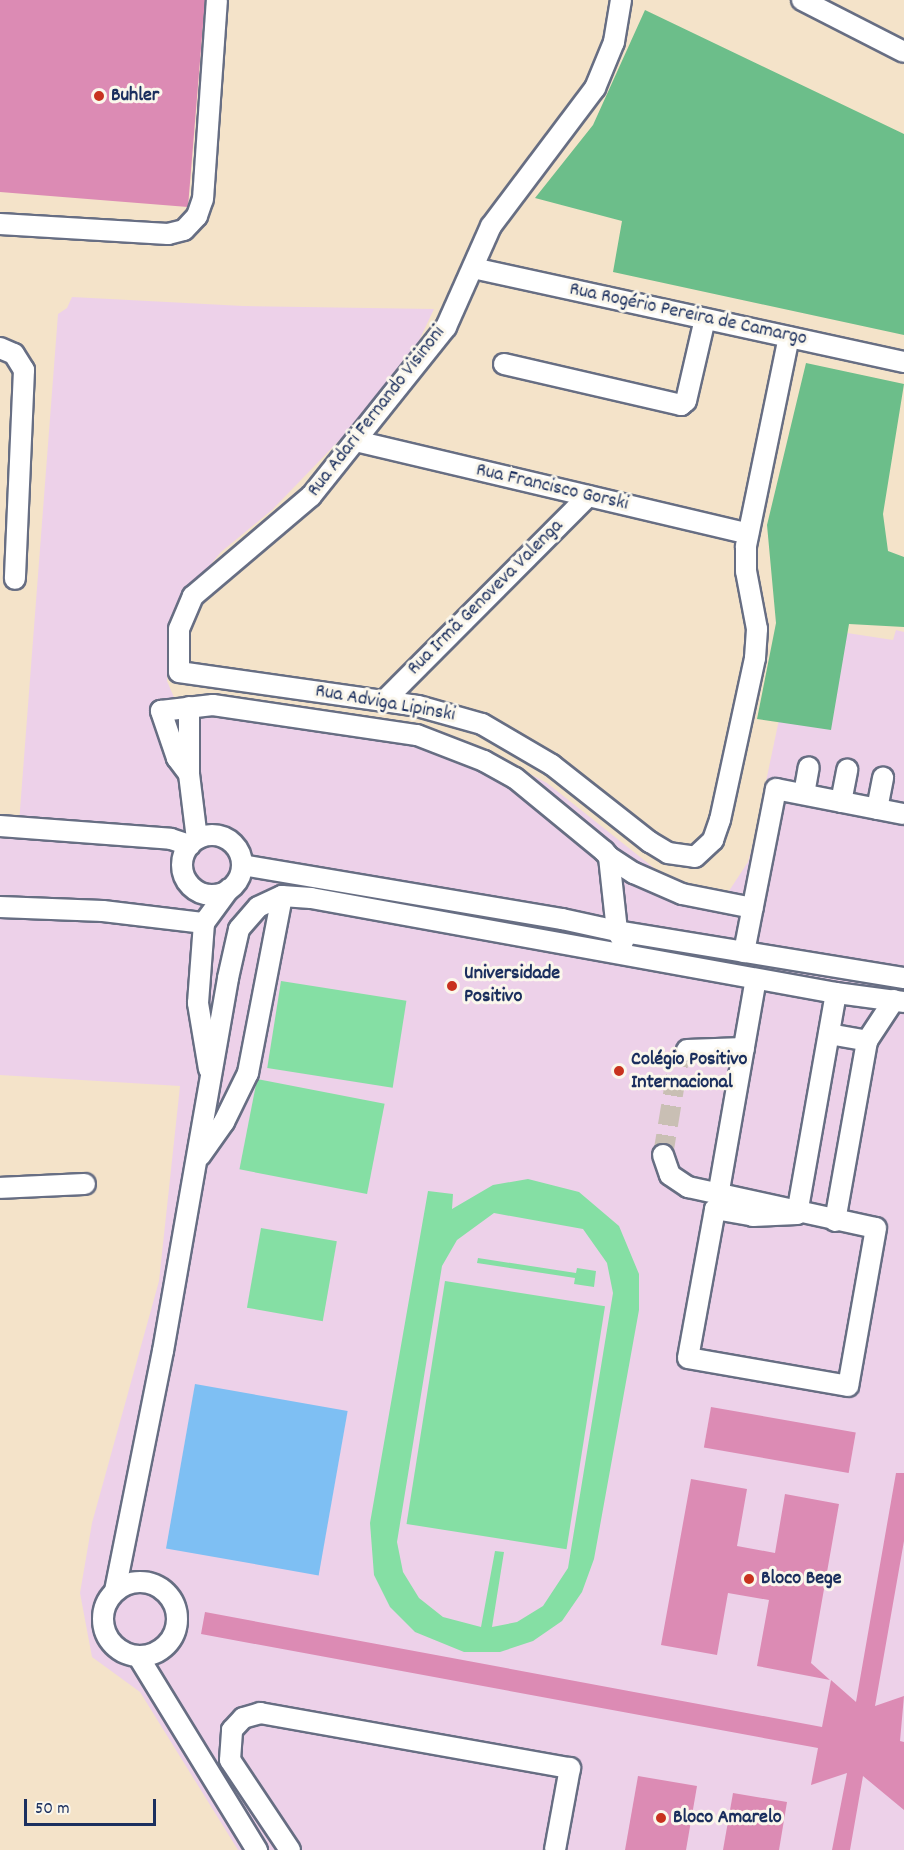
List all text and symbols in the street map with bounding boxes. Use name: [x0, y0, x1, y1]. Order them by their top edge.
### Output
place label: Buhler: [111, 84, 159, 108]
marker: Buhler: [92, 89, 106, 103]
street label: Rua Rogério Pereira de Camargo: [567, 278, 809, 352]
street label: Rua Adari Fernando Visinoni: [303, 322, 451, 502]
street label: Rua Francisco Gorski: [473, 459, 631, 517]
street label: Rua Irmã Genoveva Valenga: [403, 515, 569, 681]
street label: Rua Adviga Lipinski: [313, 680, 457, 728]
place label: Universidade Positivo: [464, 963, 560, 1010]
marker: Universidade Positivo: [445, 979, 459, 993]
place label: Colégio Positivo Internacional: [631, 1048, 747, 1095]
marker: Colégio Positivo Internacional: [612, 1064, 626, 1078]
place label: Bloco Bege: [761, 1567, 841, 1591]
marker: Bloco Bege: [742, 1572, 756, 1586]
scale bar: [27, 1787, 159, 1825]
text: 50 m: [35, 1797, 70, 1822]
place label: Bloco Amarelo: [673, 1806, 782, 1830]
marker: Bloco Amarelo: [654, 1811, 668, 1825]

